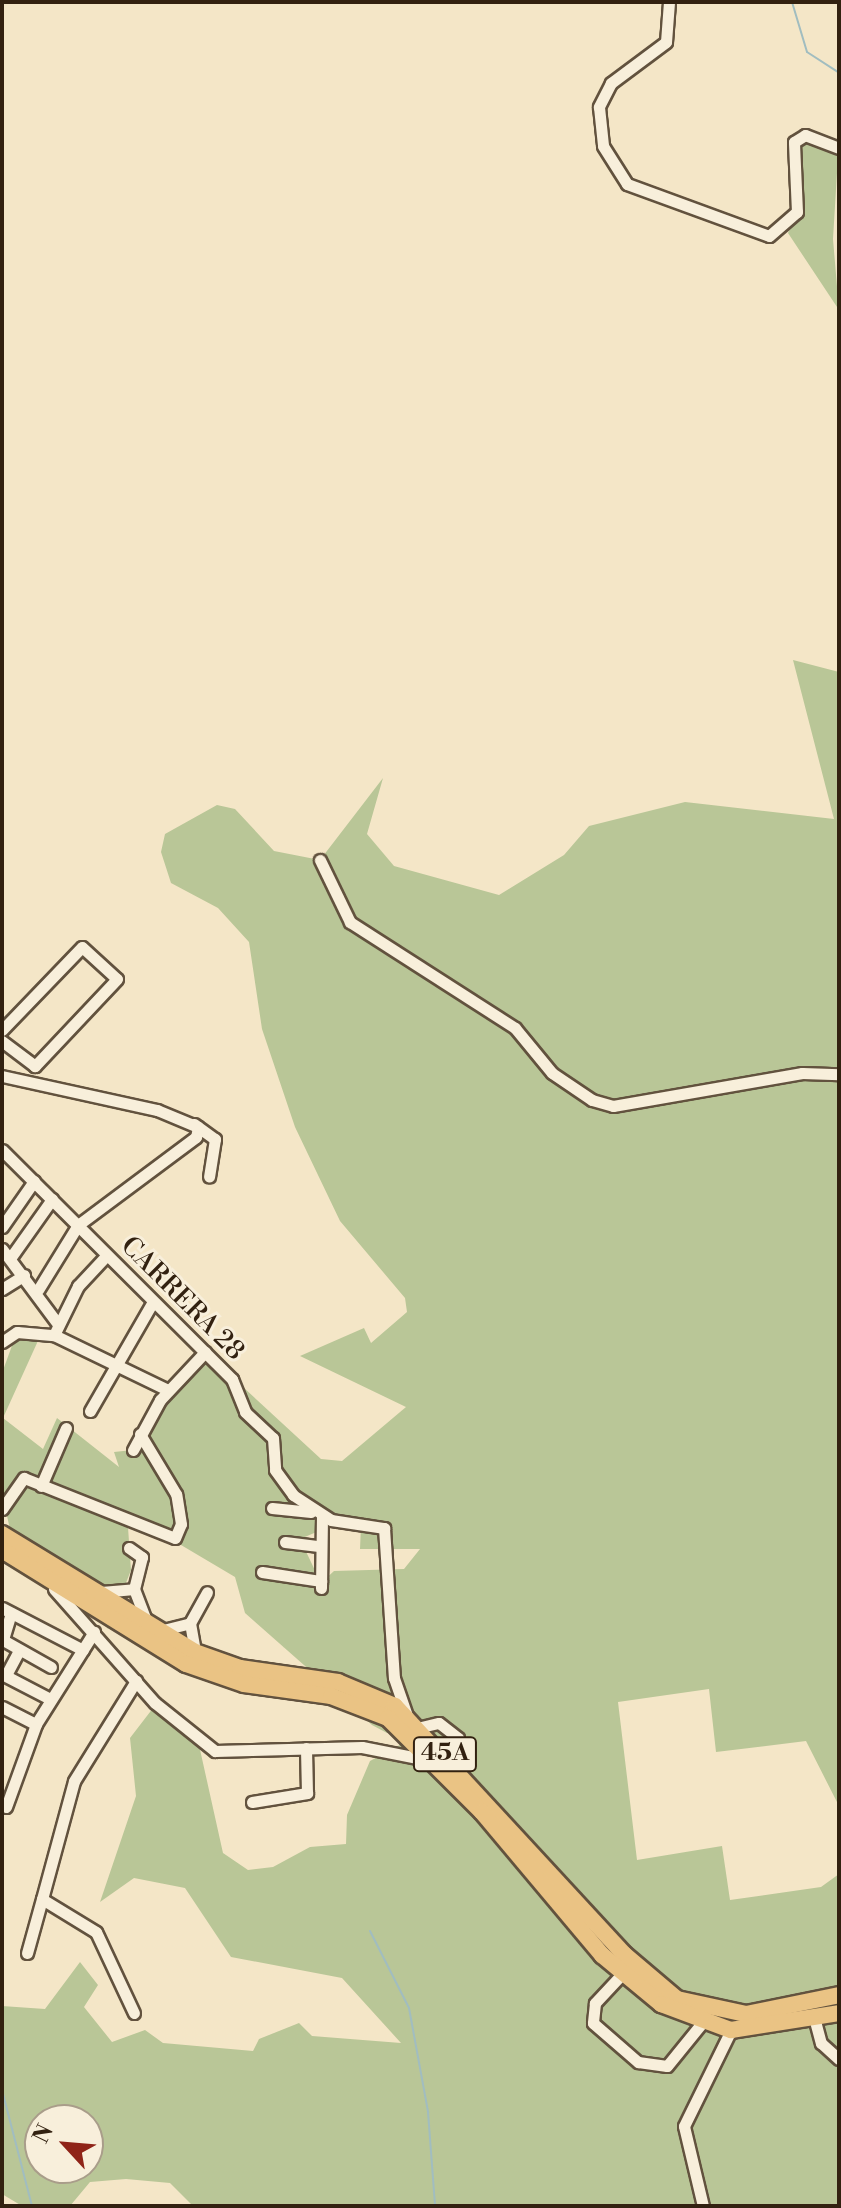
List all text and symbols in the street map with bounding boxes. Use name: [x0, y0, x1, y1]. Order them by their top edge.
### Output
street label: CARRERA 28: [114, 1231, 250, 1367]
road number: 45A: [411, 1734, 479, 1774]
north arrow: [24, 2104, 104, 2184]
text: N: [28, 2120, 60, 2148]

